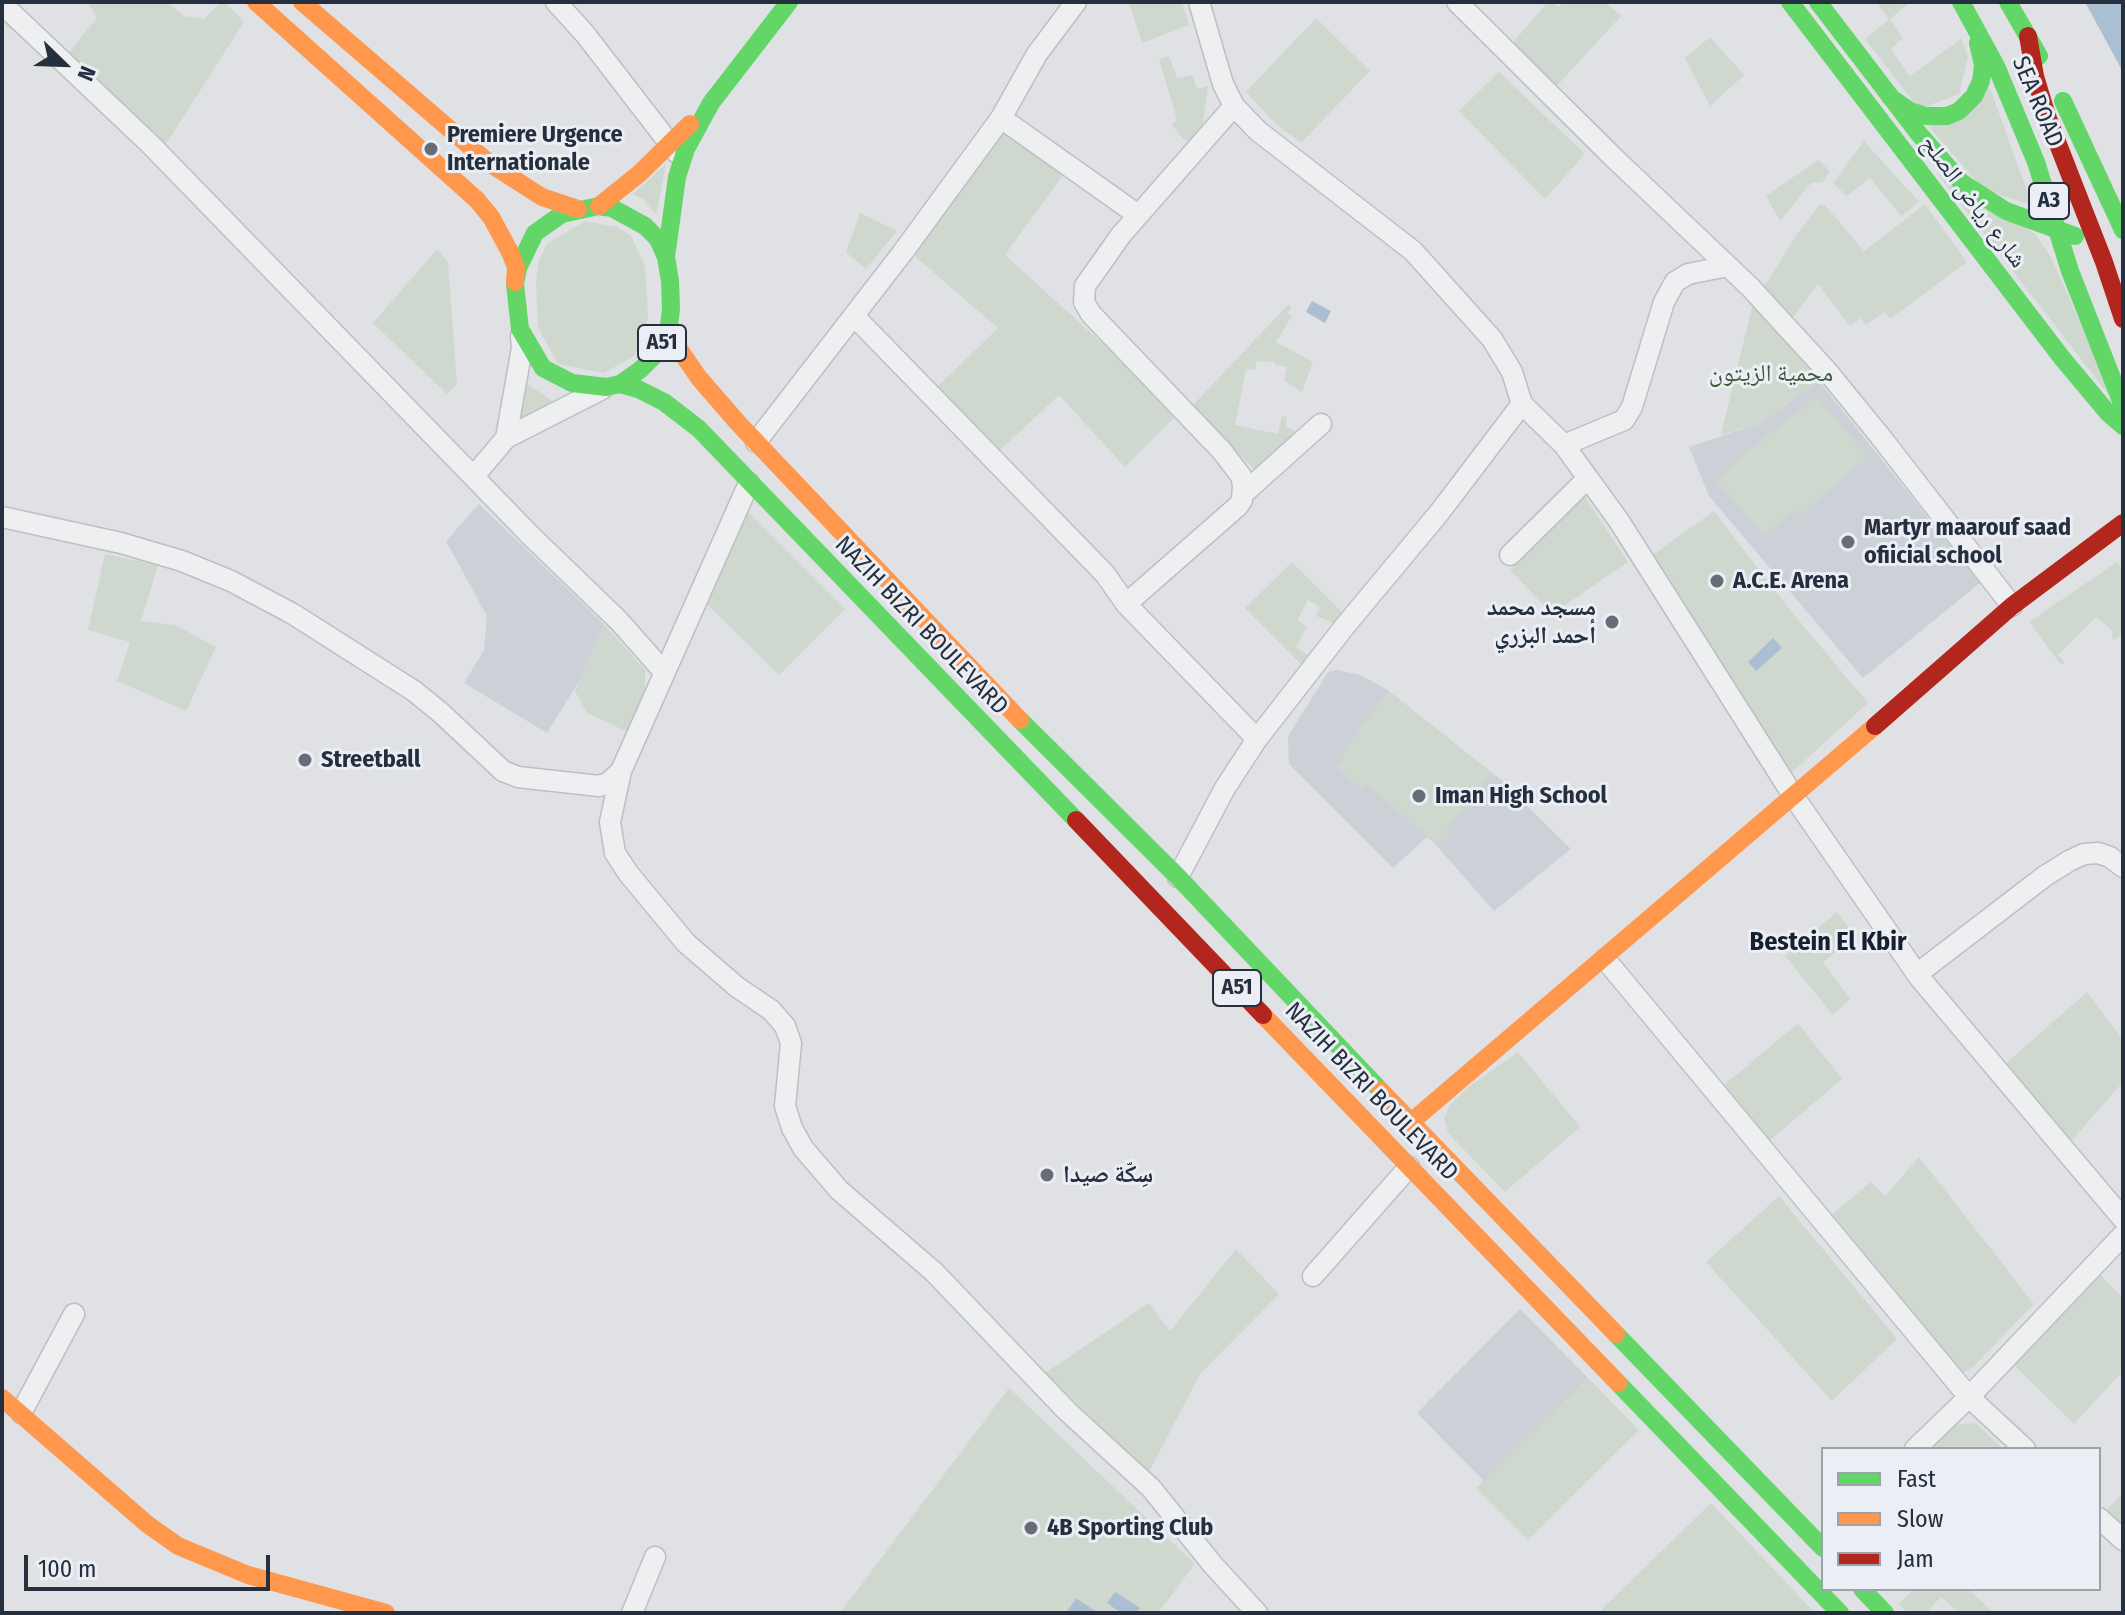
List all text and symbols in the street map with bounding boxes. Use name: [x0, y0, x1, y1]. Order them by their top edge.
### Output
north arrow: [24, 24, 104, 104]
street label: SEA ROAD: [2005, 52, 2069, 152]
text: N: [72, 62, 102, 85]
place label: Premiere Urgence Internationale: [447, 121, 623, 177]
street label: شارع رياض الصلح: [1914, 130, 2032, 274]
marker: Premiere Urgence Internationale: [422, 140, 440, 158]
road number: A3: [2029, 183, 2069, 219]
road number: A51: [638, 325, 686, 361]
park label: محمية الزيتون: [1709, 360, 1833, 388]
place label: Martyr maarouf saad ofiicial school: [1864, 514, 2071, 570]
street label: NAZIH BIZRI BOULEVARD: [829, 531, 1013, 721]
marker: Martyr maarouf saad ofiicial school: [1839, 533, 1857, 551]
place label: A.C.E. Arena: [1733, 567, 1849, 595]
marker: A.C.E. Arena: [1708, 572, 1726, 590]
place label: مسجد محمد أحمد البزري: [1487, 594, 1596, 650]
marker: مسجد محمد أحمد البزري: [1603, 613, 1621, 631]
place label: Streetball: [321, 746, 420, 774]
marker: Streetball: [296, 751, 314, 769]
place label: Iman High School: [1435, 782, 1607, 810]
marker: Iman High School: [1410, 787, 1428, 805]
district label: Bestein El Kbir: [1750, 927, 1906, 959]
road number: A51: [1213, 970, 1261, 1006]
street label: NAZIH BIZRI BOULEVARD: [1279, 997, 1463, 1187]
place label: سِكّة صيدا: [1063, 1161, 1153, 1189]
marker: سِكّة صيدا: [1038, 1166, 1056, 1184]
legend: [1821, 1447, 2101, 1591]
text: Fast: [1897, 1465, 1936, 1493]
text: Slow: [1897, 1505, 1943, 1533]
place label: 4B Sporting Club: [1047, 1514, 1213, 1542]
marker: 4B Sporting Club: [1022, 1519, 1040, 1537]
scale bar: [28, 1539, 274, 1589]
text: Jam: [1897, 1545, 1934, 1573]
text: 100 m: [38, 1555, 96, 1583]

